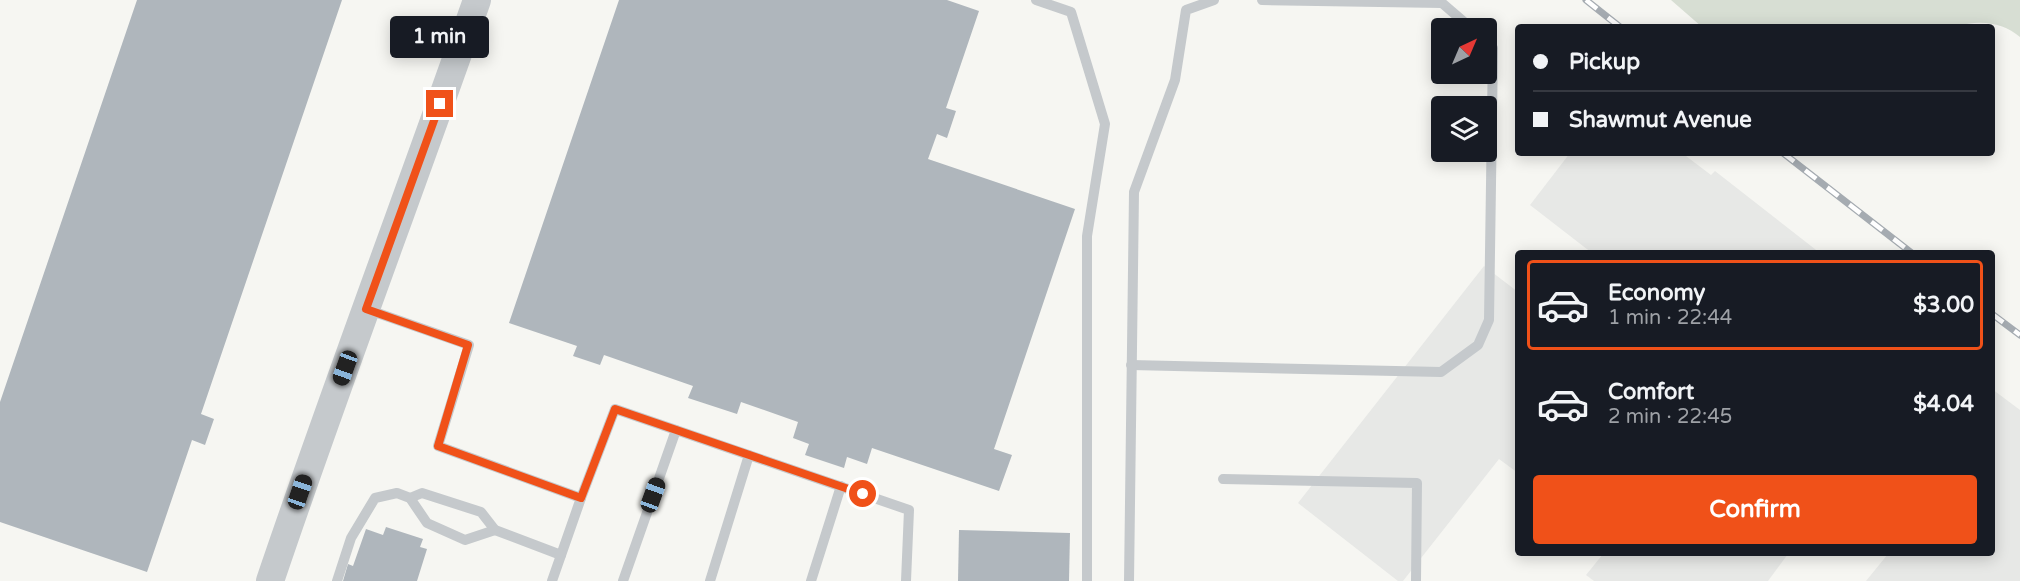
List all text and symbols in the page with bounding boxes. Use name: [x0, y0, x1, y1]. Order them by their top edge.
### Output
callout: 1 min: [390, 17, 490, 59]
north arrow: [1431, 18, 1497, 84]
map controls: [1431, 18, 1497, 162]
text: 1 min: [413, 25, 466, 49]
text: Pickup: [1569, 49, 1640, 75]
route end: [426, 90, 453, 117]
button: layers: [1431, 96, 1497, 162]
text: Shawmut Avenue: [1569, 107, 1752, 133]
icon: car: [1536, 278, 1590, 332]
text: Economy: [1608, 280, 1705, 306]
text: $3.00: [1913, 292, 1974, 318]
text: 1 min · 22:44: [1608, 306, 1732, 330]
car: [330, 348, 360, 388]
icon: car: [1536, 377, 1590, 431]
text: Comfort: [1608, 379, 1694, 405]
text: $4.04: [1913, 391, 1974, 417]
text: 2 min · 22:45: [1608, 405, 1732, 429]
car: [286, 472, 314, 512]
car: [638, 475, 668, 515]
button: Confirm: [1533, 475, 1977, 544]
route start: [849, 480, 876, 507]

